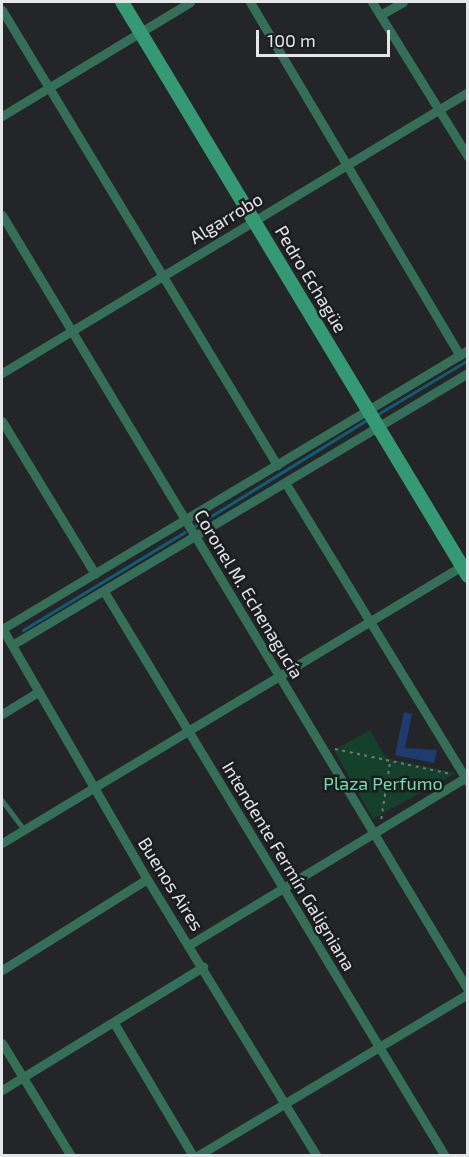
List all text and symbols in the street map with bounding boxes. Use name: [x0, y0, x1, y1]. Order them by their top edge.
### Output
scale bar: [259, 18, 392, 56]
text: 100 m: [267, 29, 316, 51]
street label: Algarrobo: [186, 188, 266, 248]
street label: Pedro Echagüe: [271, 222, 351, 336]
street label: Coronel M. Echenagucía: [190, 505, 308, 683]
street label: Intendente Fermín Galigniana: [218, 757, 360, 975]
park label: Plaza Perfumo: [323, 772, 443, 794]
street label: Buenos Aires: [134, 833, 208, 935]

